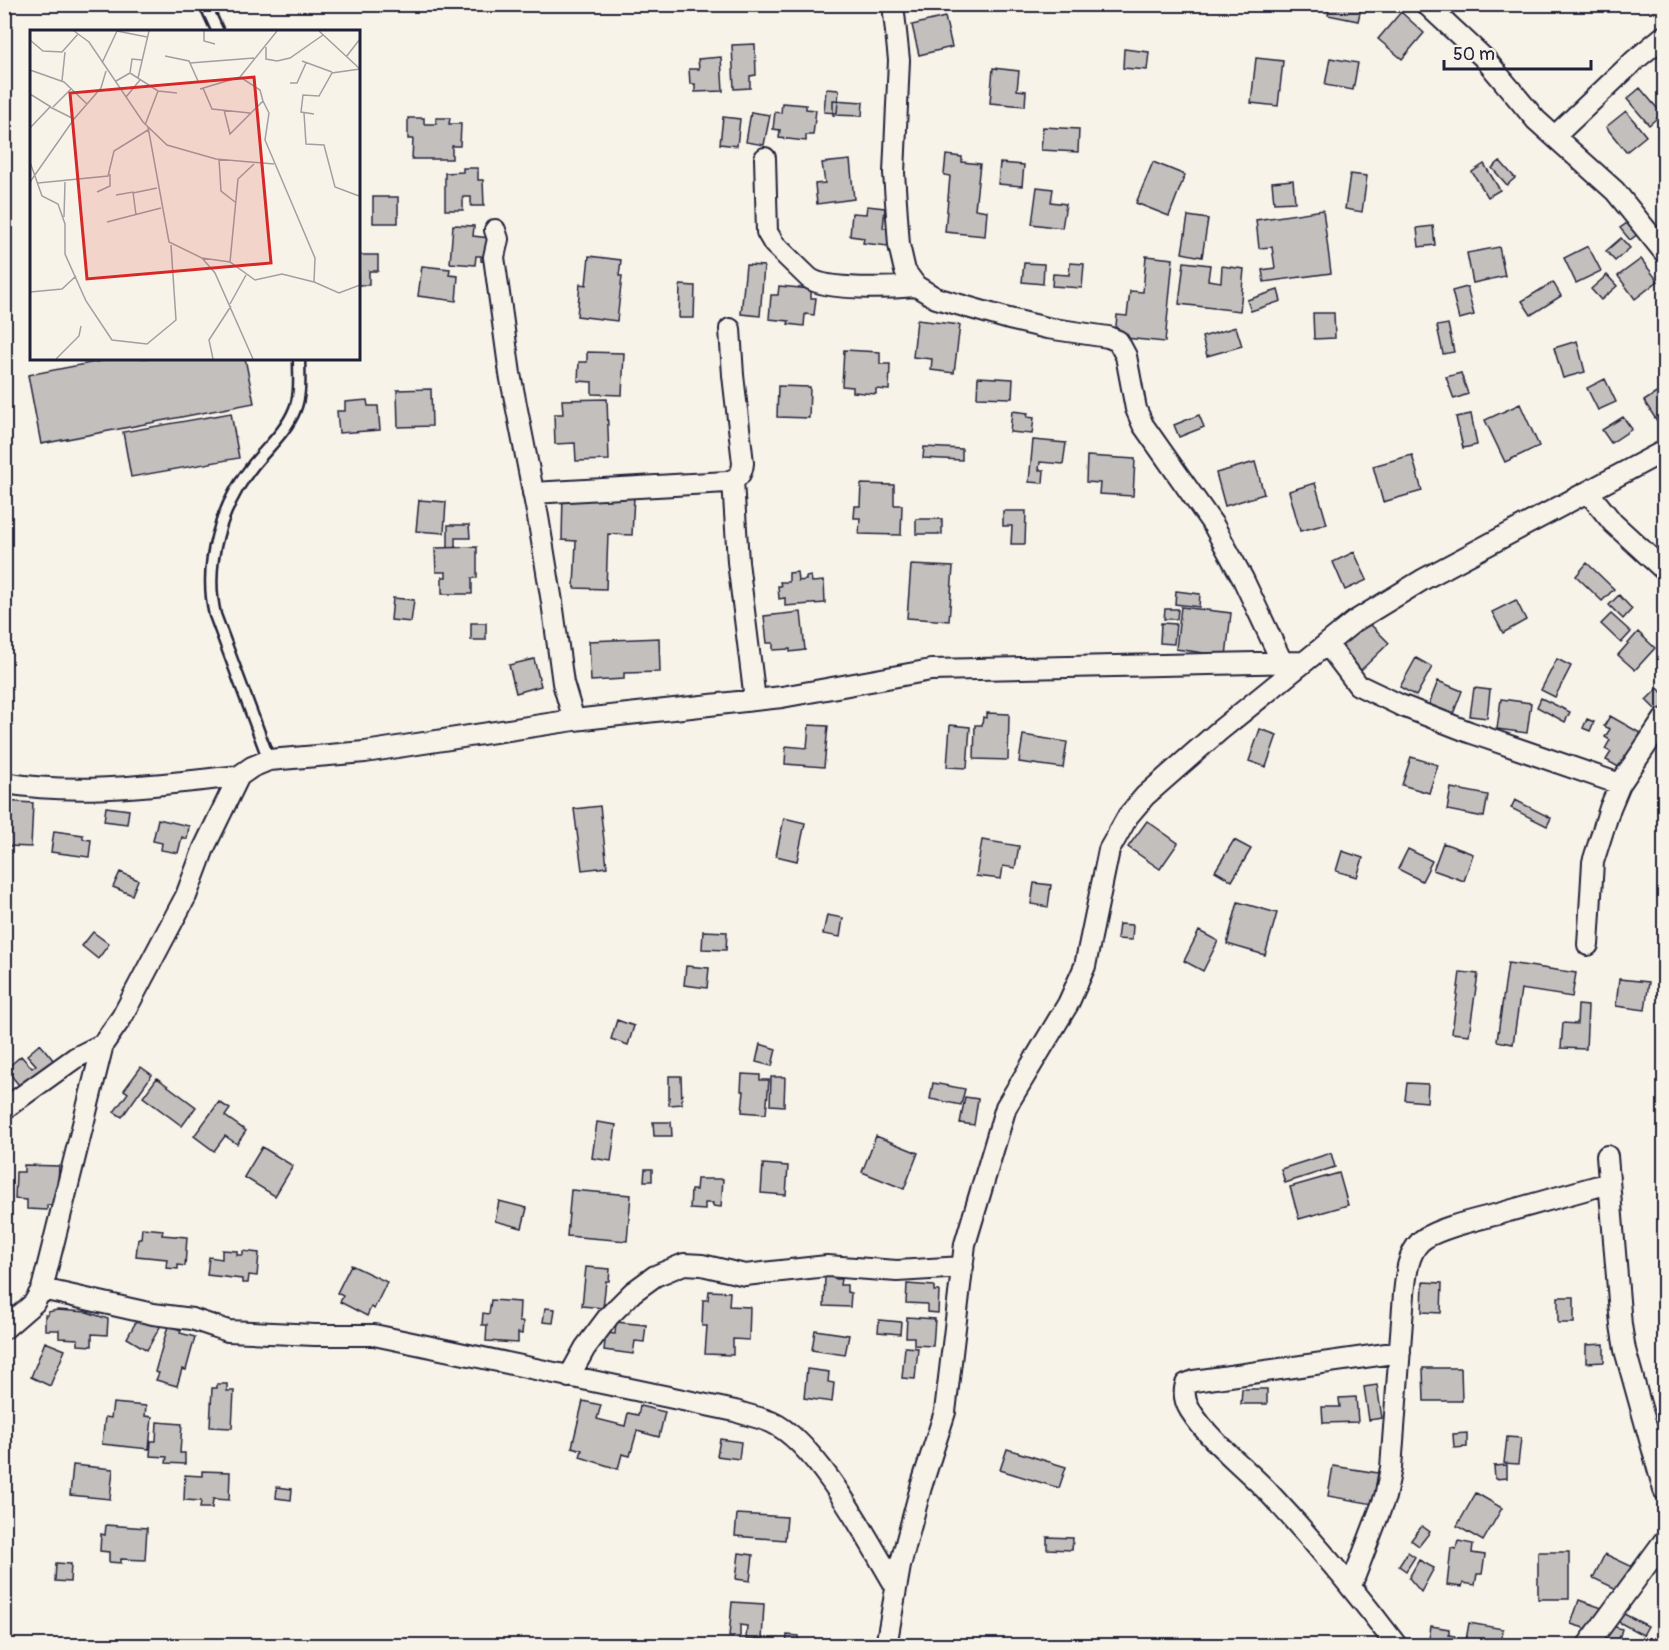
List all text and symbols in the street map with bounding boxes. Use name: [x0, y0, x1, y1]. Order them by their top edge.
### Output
inset map: [30, 30, 360, 360]
scale bar: [1444, 33, 1591, 71]
text: 50 m: [1453, 43, 1495, 66]

